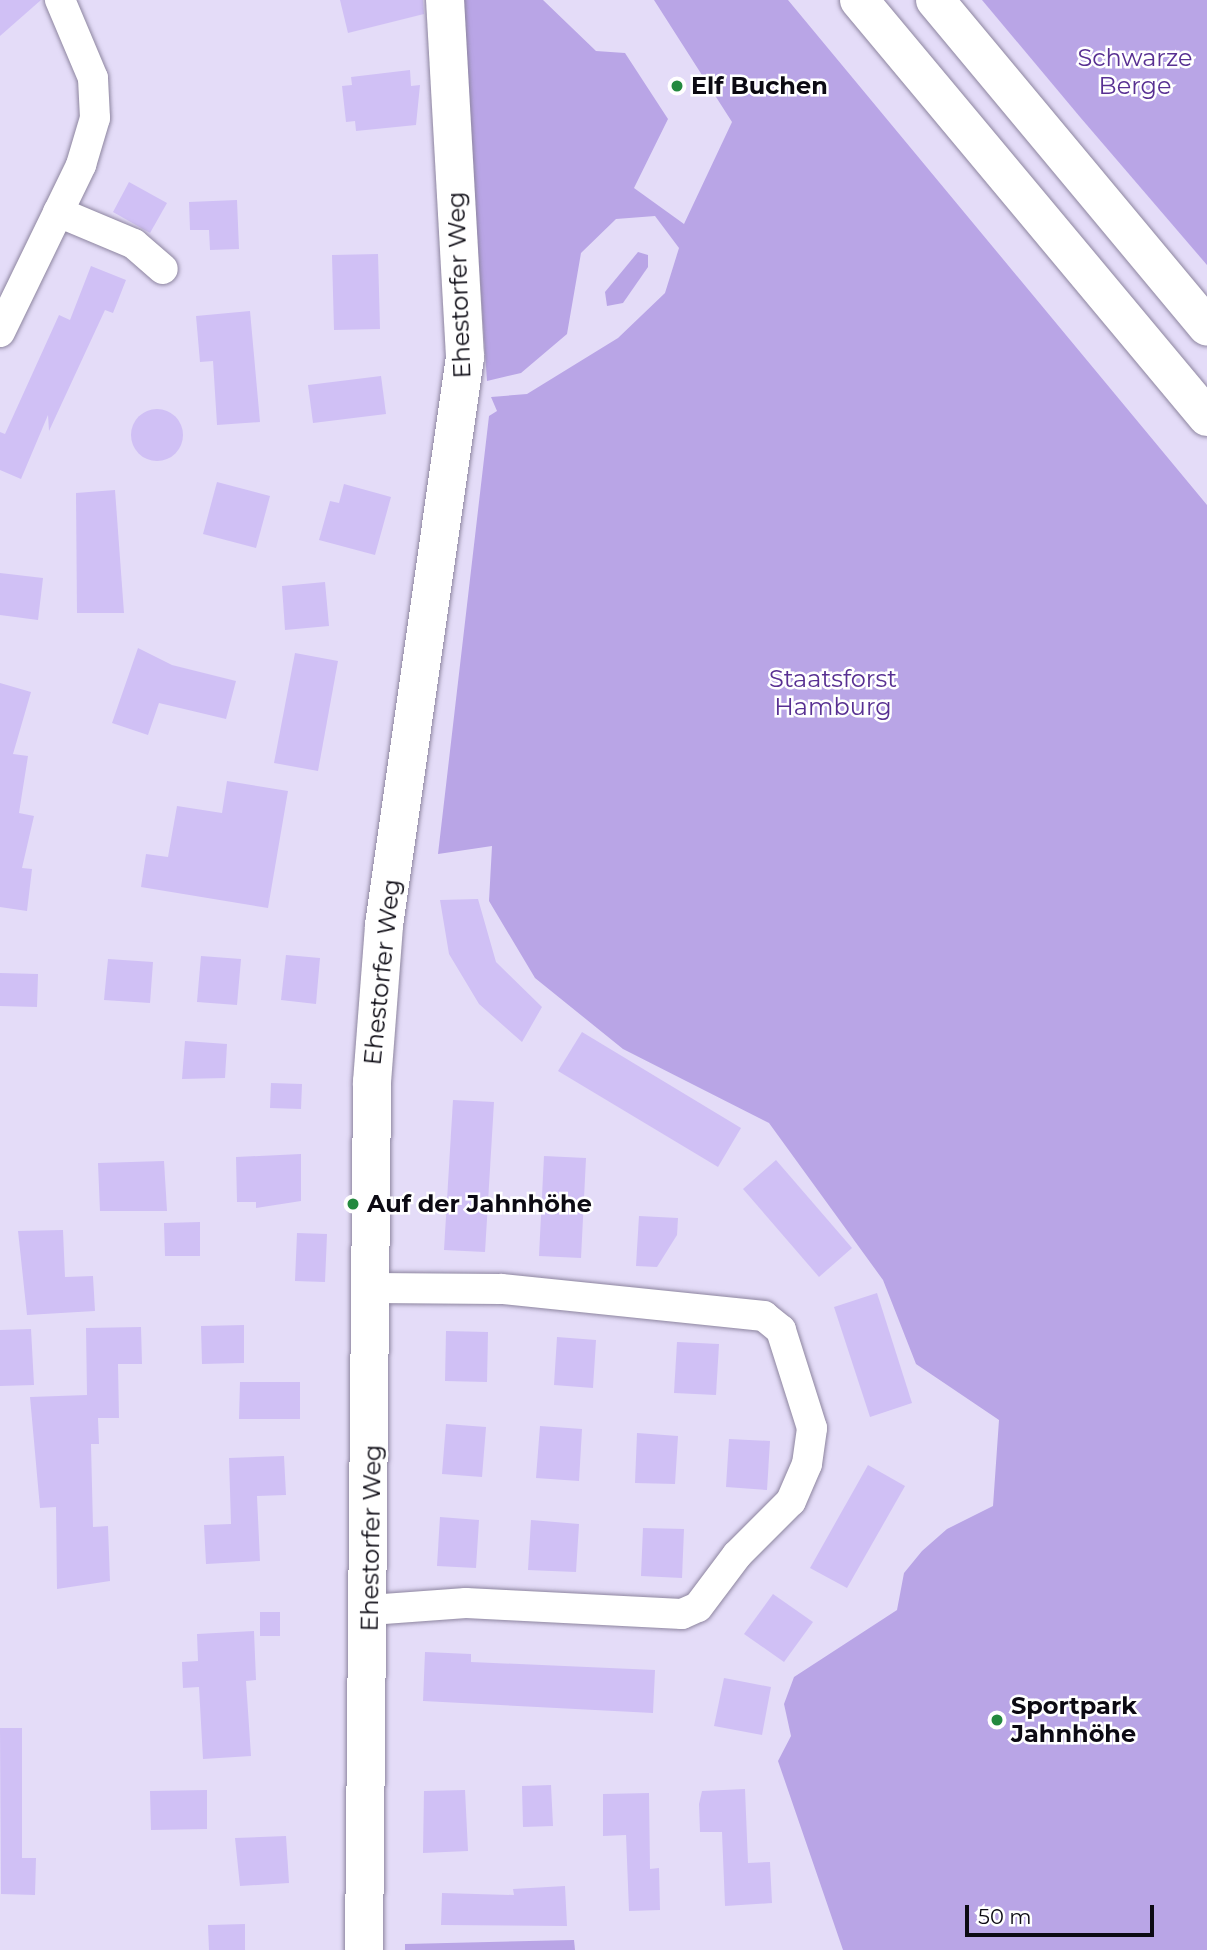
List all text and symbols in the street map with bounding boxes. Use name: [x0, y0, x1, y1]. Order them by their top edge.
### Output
park label: Schwarze Berge: [1077, 44, 1193, 100]
place label: Elf Buchen: [691, 72, 828, 100]
marker: Elf Buchen: [669, 78, 685, 94]
street label: Ehestorfer Weg: [441, 191, 477, 379]
park label: Staatsforst Hamburg: [769, 665, 897, 721]
street label: Ehestorfer Weg: [358, 877, 406, 1067]
place label: Auf der Jahnhöhe: [367, 1190, 592, 1218]
marker: Auf der Jahnhöhe: [345, 1196, 361, 1212]
street label: Ehestorfer Weg: [355, 1444, 387, 1632]
place label: Sportpark Jahnhöhe: [1011, 1692, 1137, 1748]
marker: Sportpark Jahnhöhe: [989, 1712, 1005, 1728]
scale bar: [969, 1890, 1158, 1934]
text: 50 m: [978, 1904, 1032, 1929]

